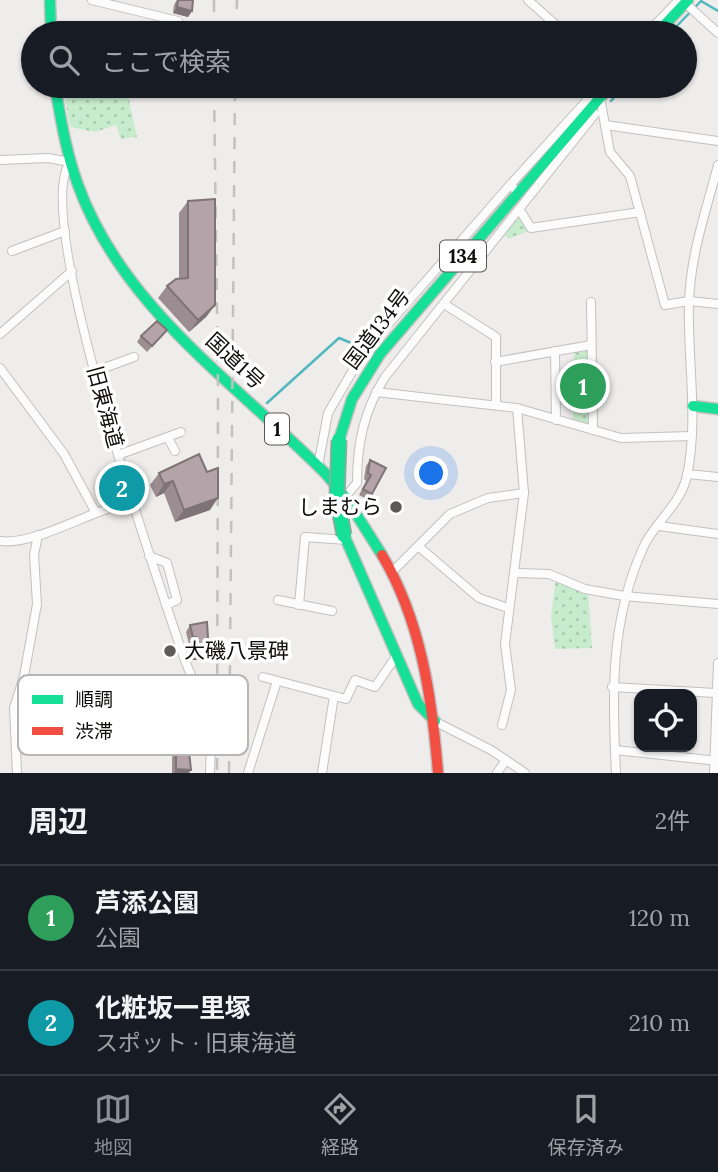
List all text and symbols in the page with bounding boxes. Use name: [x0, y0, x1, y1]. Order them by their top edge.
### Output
search box: [21, 21, 697, 98]
icon: search: [45, 41, 83, 79]
text: ここで検索: [101, 45, 231, 78]
road number: 134: [440, 240, 486, 272]
street label: 国道134号: [338, 283, 416, 374]
street label: 国道1号: [200, 327, 270, 395]
pin: 1: [560, 360, 606, 412]
street label: 旧東海道: [82, 363, 129, 451]
road number: 1: [265, 414, 289, 444]
your location: [414, 456, 448, 490]
pin: 2: [99, 462, 145, 514]
place label: しまむら: [298, 493, 382, 520]
marker: しまむら: [388, 499, 404, 515]
place label: 大磯八景碑: [184, 637, 289, 664]
marker: 大磯八景碑: [162, 643, 178, 659]
legend: [18, 675, 248, 755]
text: 順調: [75, 687, 113, 711]
map controls: [634, 689, 697, 752]
button: locate: [634, 689, 697, 752]
text: 渋滞: [75, 719, 113, 743]
text: 周辺: [28, 802, 88, 840]
text: 2件: [655, 806, 690, 835]
text: 芦添公園: [95, 886, 199, 919]
text: 1: [46, 903, 56, 932]
text: 120 m: [628, 903, 690, 932]
text: 公園: [95, 923, 141, 952]
text: 化粧坂一里塚: [95, 991, 251, 1024]
text: 2: [45, 1008, 57, 1037]
text: 210 m: [628, 1008, 690, 1037]
text: スポット · 旧東海道: [95, 1028, 297, 1057]
tab: 地図: [94, 1090, 132, 1159]
tab: 経路: [321, 1090, 359, 1159]
tab: 保存済み: [548, 1090, 624, 1159]

